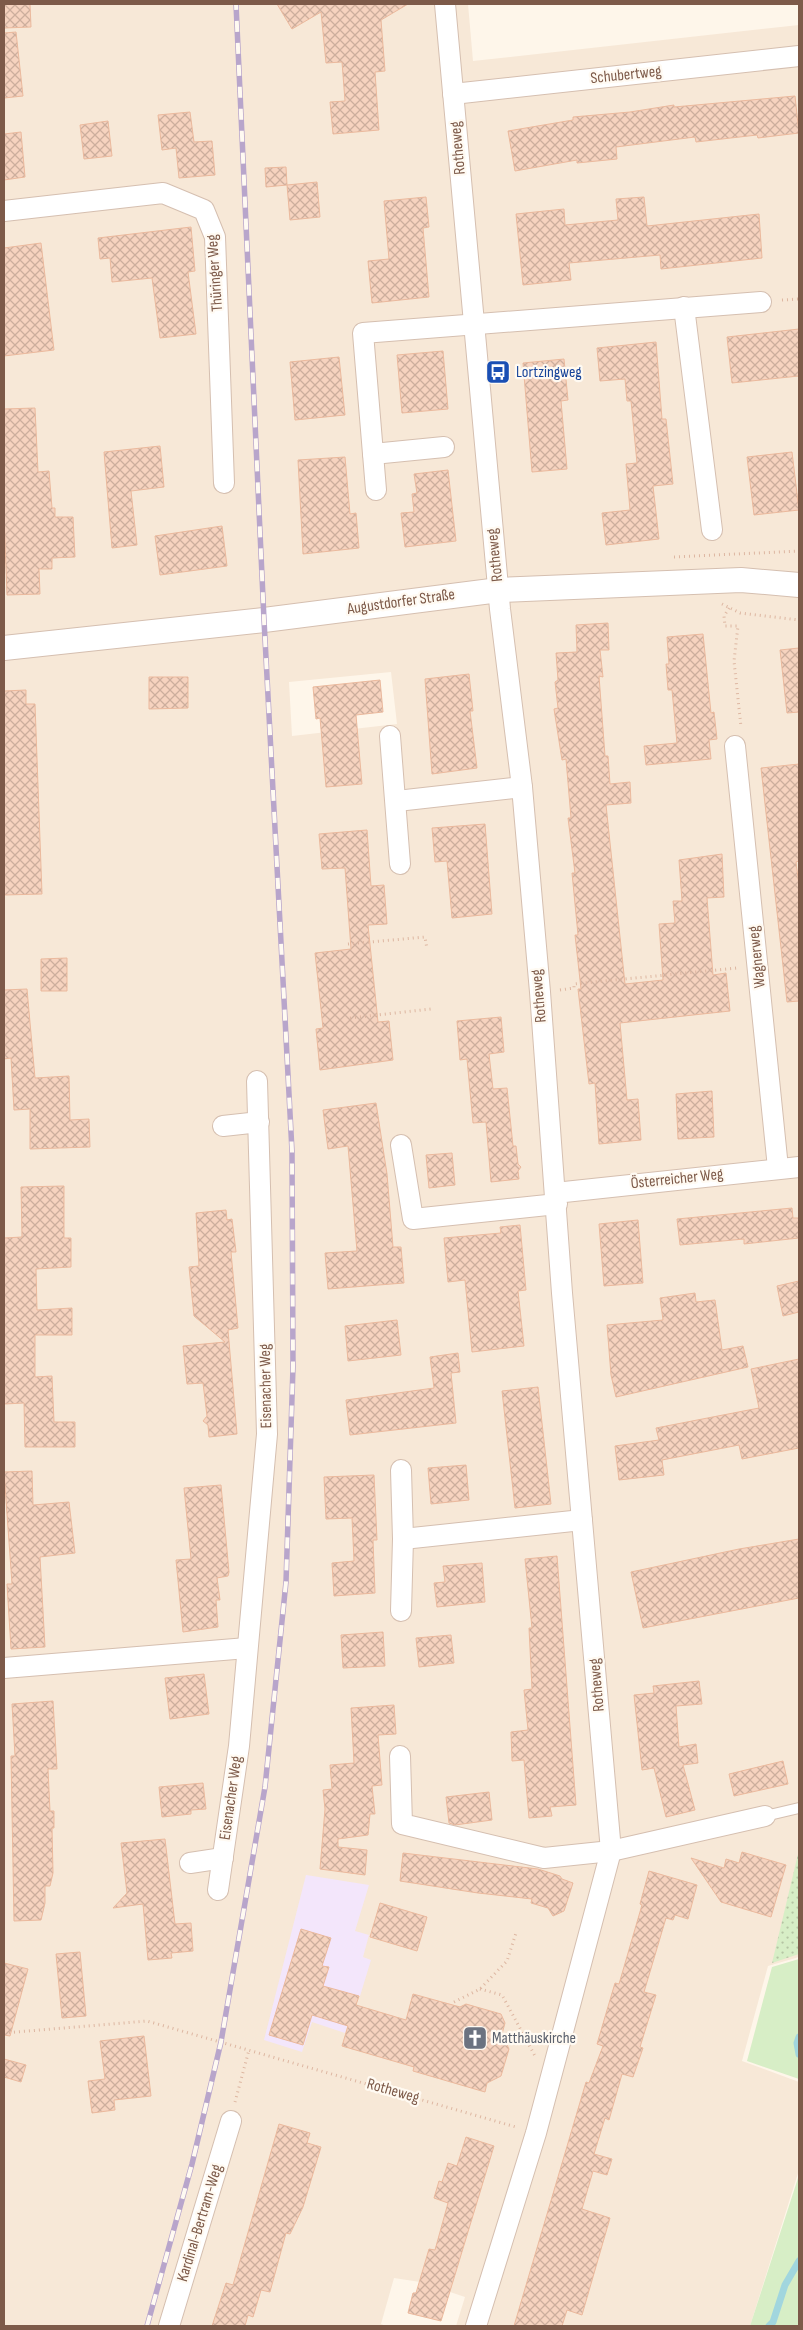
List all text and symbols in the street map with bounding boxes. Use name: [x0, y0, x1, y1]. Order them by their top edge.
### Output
street label: Schubertweg: [590, 62, 662, 88]
street label: Rotheweg: [446, 120, 470, 176]
street label: Thüringer Weg: [203, 234, 227, 312]
bus stop icon: Lortzingweg: [485, 359, 511, 385]
place label: Lortzingweg: [516, 363, 582, 382]
street label: Rotheweg: [483, 527, 507, 583]
street label: Augustdorfer Straße: [345, 585, 456, 619]
street label: Wagnerweg: [744, 925, 770, 989]
street label: Rotheweg: [527, 968, 551, 1024]
street label: Österreicher Weg: [630, 1165, 724, 1193]
street label: Eisenacher Weg: [256, 1344, 276, 1428]
street label: Rotheweg: [585, 1657, 609, 1713]
street label: Eisenacher Weg: [216, 1755, 246, 1841]
church icon: Matthäuskirche: [462, 2025, 488, 2051]
place label: Matthäuskirche: [492, 2029, 576, 2048]
street label: Rotheweg: [365, 2074, 421, 2108]
street label: Kardinal-Bertram-Weg: [173, 2162, 227, 2284]

